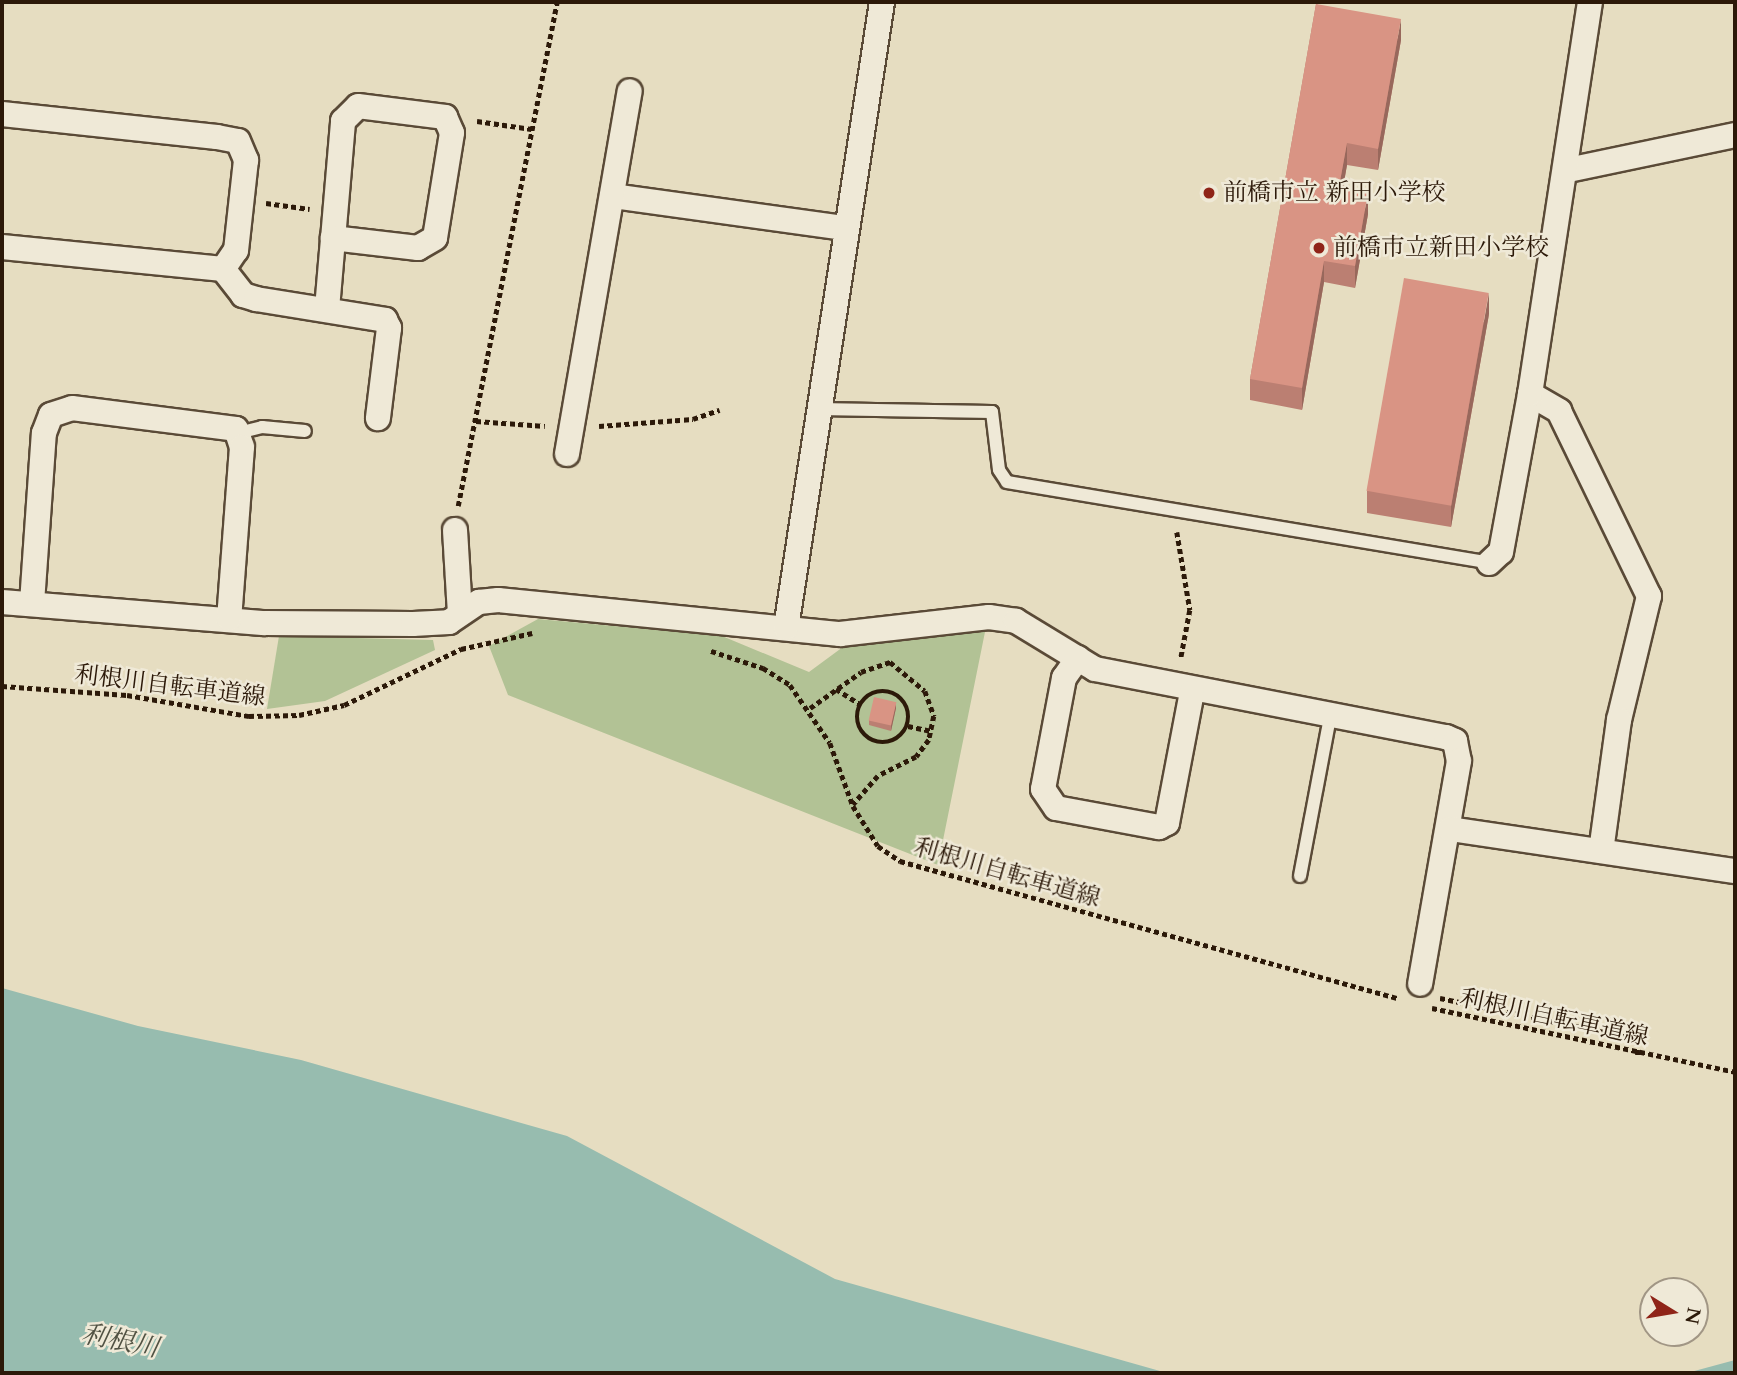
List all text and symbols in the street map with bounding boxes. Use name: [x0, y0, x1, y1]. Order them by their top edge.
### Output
place label: 前橋市立 新田小学校: [1223, 179, 1445, 207]
marker: 前橋市立 新田小学校: [1201, 185, 1217, 201]
place label: 前橋市立新田小学校: [1333, 234, 1549, 262]
marker: 前橋市立新田小学校: [1311, 240, 1327, 256]
street label: 利根川自転車道線: [73, 660, 267, 712]
street label: 利根川自転車道線: [911, 833, 1103, 913]
street label: 利根川自転車道線: [1457, 984, 1651, 1052]
north arrow: [1639, 1277, 1709, 1347]
text: N: [1678, 1305, 1707, 1326]
water label: 利根川: [79, 1318, 161, 1364]

